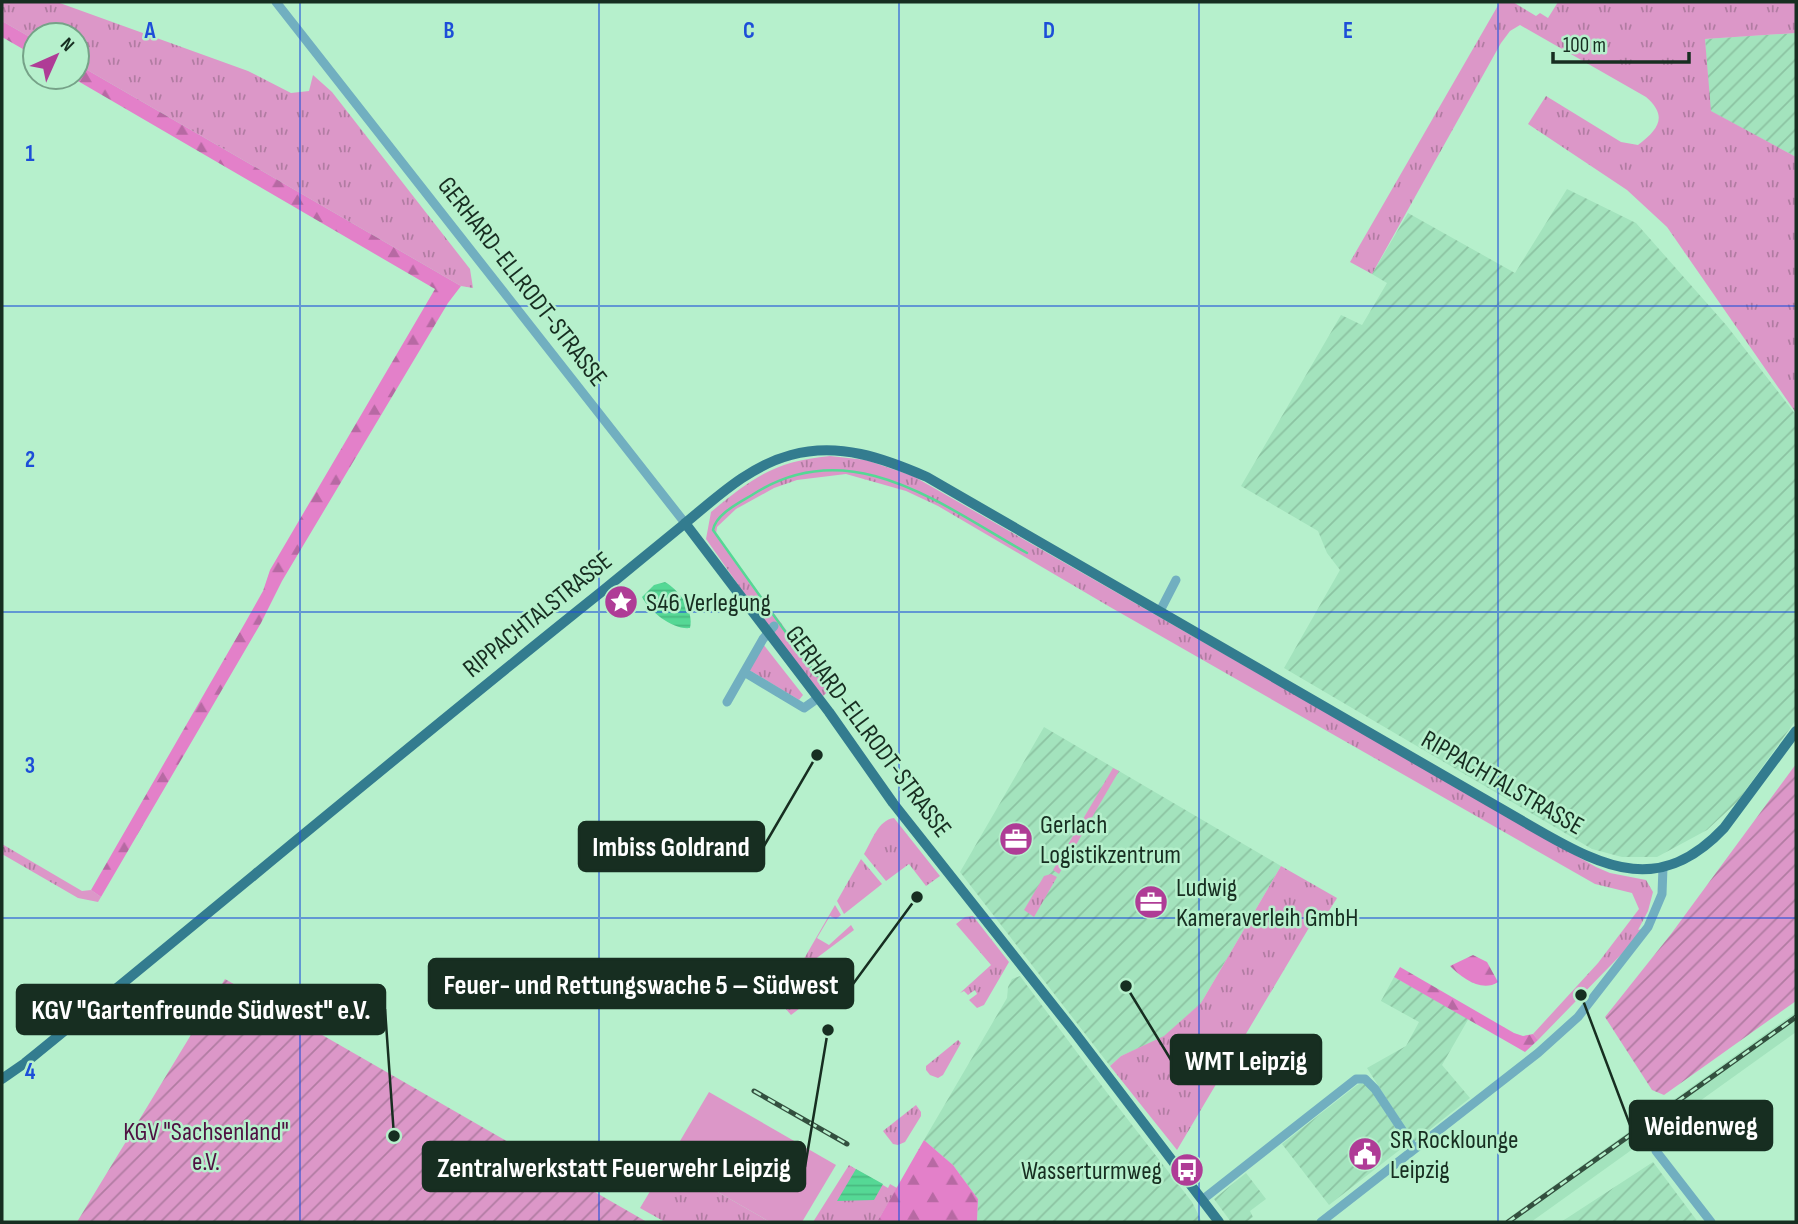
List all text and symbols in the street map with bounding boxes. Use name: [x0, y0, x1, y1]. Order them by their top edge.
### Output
text: A: [144, 17, 157, 45]
text: B: [444, 17, 455, 45]
text: C: [743, 17, 755, 45]
text: D: [1043, 17, 1055, 45]
text: E: [1343, 17, 1353, 45]
north arrow: [21, 21, 91, 91]
scale bar: [1553, 21, 1689, 65]
text: N: [55, 33, 79, 57]
text: 100 m: [1563, 33, 1606, 58]
text: 1: [25, 140, 35, 168]
street label: GERHARD-ELLRODT-STRASSE: [430, 171, 613, 393]
text: 2: [25, 446, 35, 474]
street label: RIPPACHTALSTRASSE: [457, 546, 619, 685]
place icon: S46 Verlegung: [602, 583, 640, 621]
place label: S46 Verlegung: [646, 588, 771, 619]
street label: GERHARD-ELLRODT-STRASSE: [778, 620, 958, 844]
street label: RIPPACHTALSTRASSE: [1415, 724, 1589, 842]
text: 3: [25, 752, 35, 780]
place label: Gerlach Logistikzentrum: [1040, 810, 1181, 871]
office icon: Gerlach Logistikzentrum: [997, 820, 1035, 858]
callout: Imbiss Goldrand: [579, 822, 764, 871]
text: Imbiss Goldrand: [592, 831, 750, 864]
place label: Ludwig Kameraverleih GmbH: [1176, 873, 1359, 934]
office icon: Ludwig Kameraverleih GmbH: [1132, 883, 1170, 921]
callout: Feuer- und Rettungswache 5 – Südwest: [429, 959, 853, 1008]
text: Feuer- und Rettungswache 5 – Südwest: [443, 969, 839, 1002]
callout: KGV "Gartenfreunde Südwest" e.V.: [17, 985, 385, 1034]
text: KGV "Gartenfreunde Südwest" e.V.: [31, 994, 371, 1027]
callout: WMT Leipzig: [1171, 1035, 1321, 1084]
text: WMT Leipzig: [1185, 1045, 1307, 1078]
text: 4: [25, 1058, 36, 1086]
callout: Weidenweg: [1630, 1101, 1772, 1150]
text: Weidenweg: [1644, 1110, 1758, 1143]
park label: KGV "Sachsenland" e.V.: [123, 1117, 289, 1178]
place label: SR Rocklounge Leipzig: [1390, 1125, 1518, 1186]
public building icon: SR Rocklounge Leipzig: [1346, 1135, 1384, 1173]
callout: Zentralwerkstatt Feuerwehr Leipzig: [423, 1142, 805, 1191]
bus stop icon: Wasserturmweg: [1168, 1151, 1206, 1189]
text: Zentralwerkstatt Feuerwehr Leipzig: [437, 1152, 791, 1185]
place label: Wasserturmweg: [1021, 1156, 1162, 1187]

